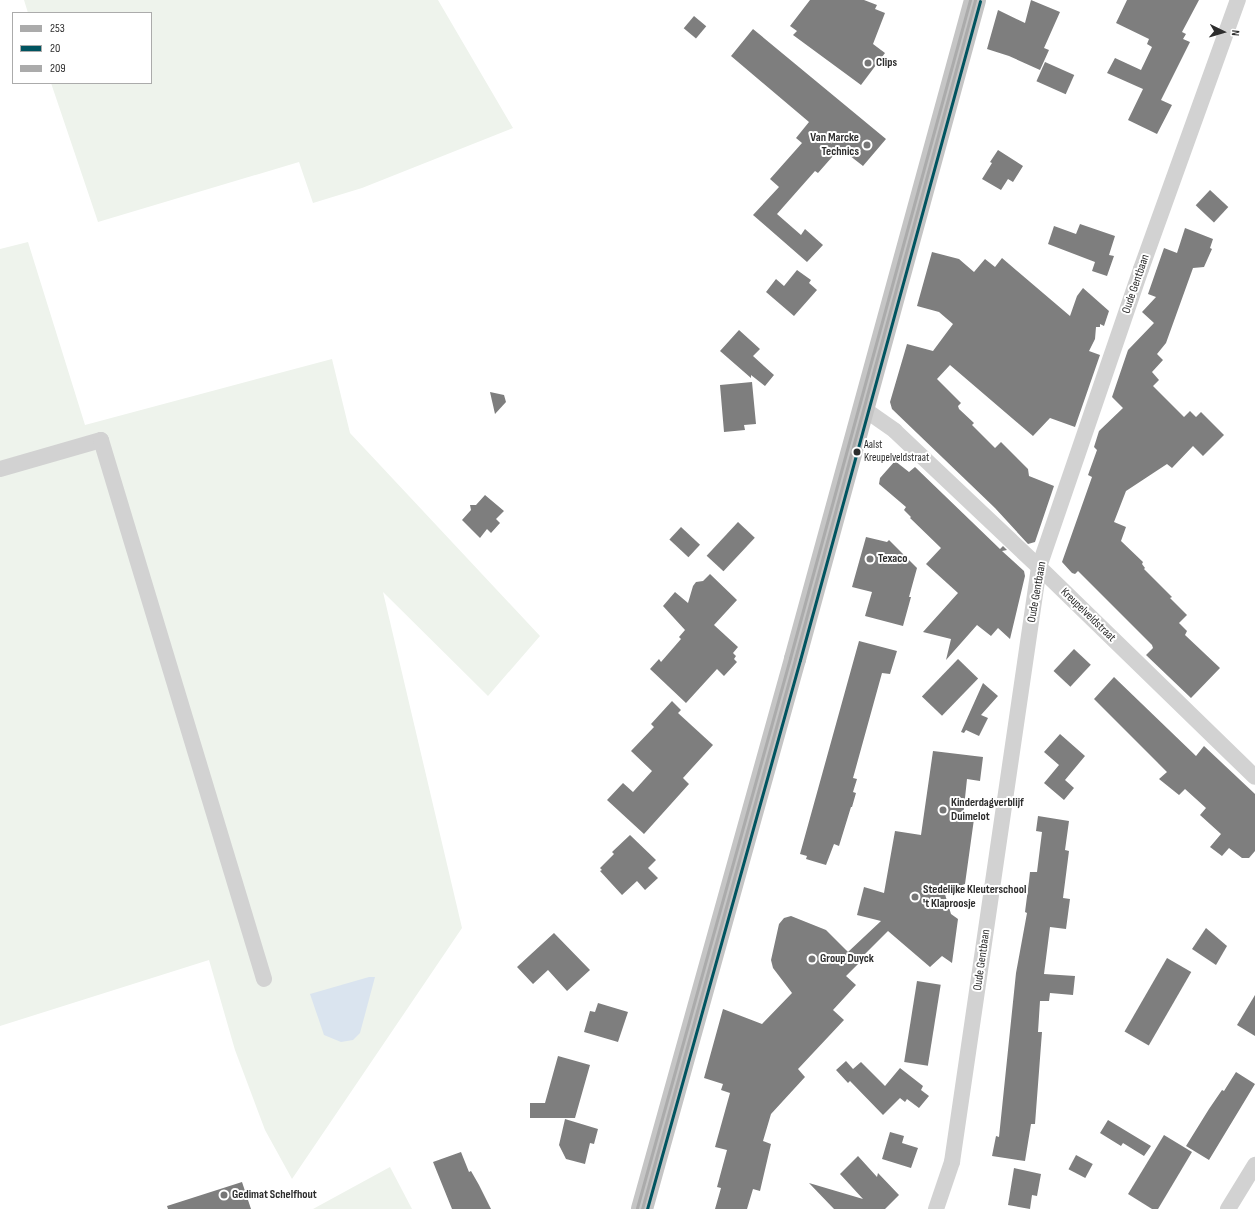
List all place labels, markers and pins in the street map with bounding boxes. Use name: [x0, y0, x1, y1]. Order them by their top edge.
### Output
place label: Clips: [876, 56, 897, 70]
marker: Clips: [863, 58, 873, 68]
place label: Van Marcke Technics: [810, 131, 859, 159]
marker: Van Marcke Technics: [862, 140, 872, 150]
place label: Aalst Kreupelveldstraat: [864, 439, 929, 465]
marker: Aalst Kreupelveldstraat: [852, 447, 862, 457]
place label: Texaco: [878, 552, 908, 566]
marker: Texaco: [865, 554, 875, 564]
place label: Kinderdagverblijf Duimelot: [951, 796, 1024, 824]
marker: Kinderdagverblijf Duimelot: [938, 805, 948, 815]
place label: Stedelijke Kleuterschool 't Klaproosje: [923, 883, 1026, 911]
marker: Stedelijke Kleuterschool 't Klaproosje: [910, 892, 920, 902]
place label: Group Duyck: [820, 952, 874, 966]
marker: Group Duyck: [807, 954, 817, 964]
place label: Gedimat Schelfhout: [232, 1188, 317, 1202]
marker: Gedimat Schelfhout: [219, 1190, 229, 1200]

